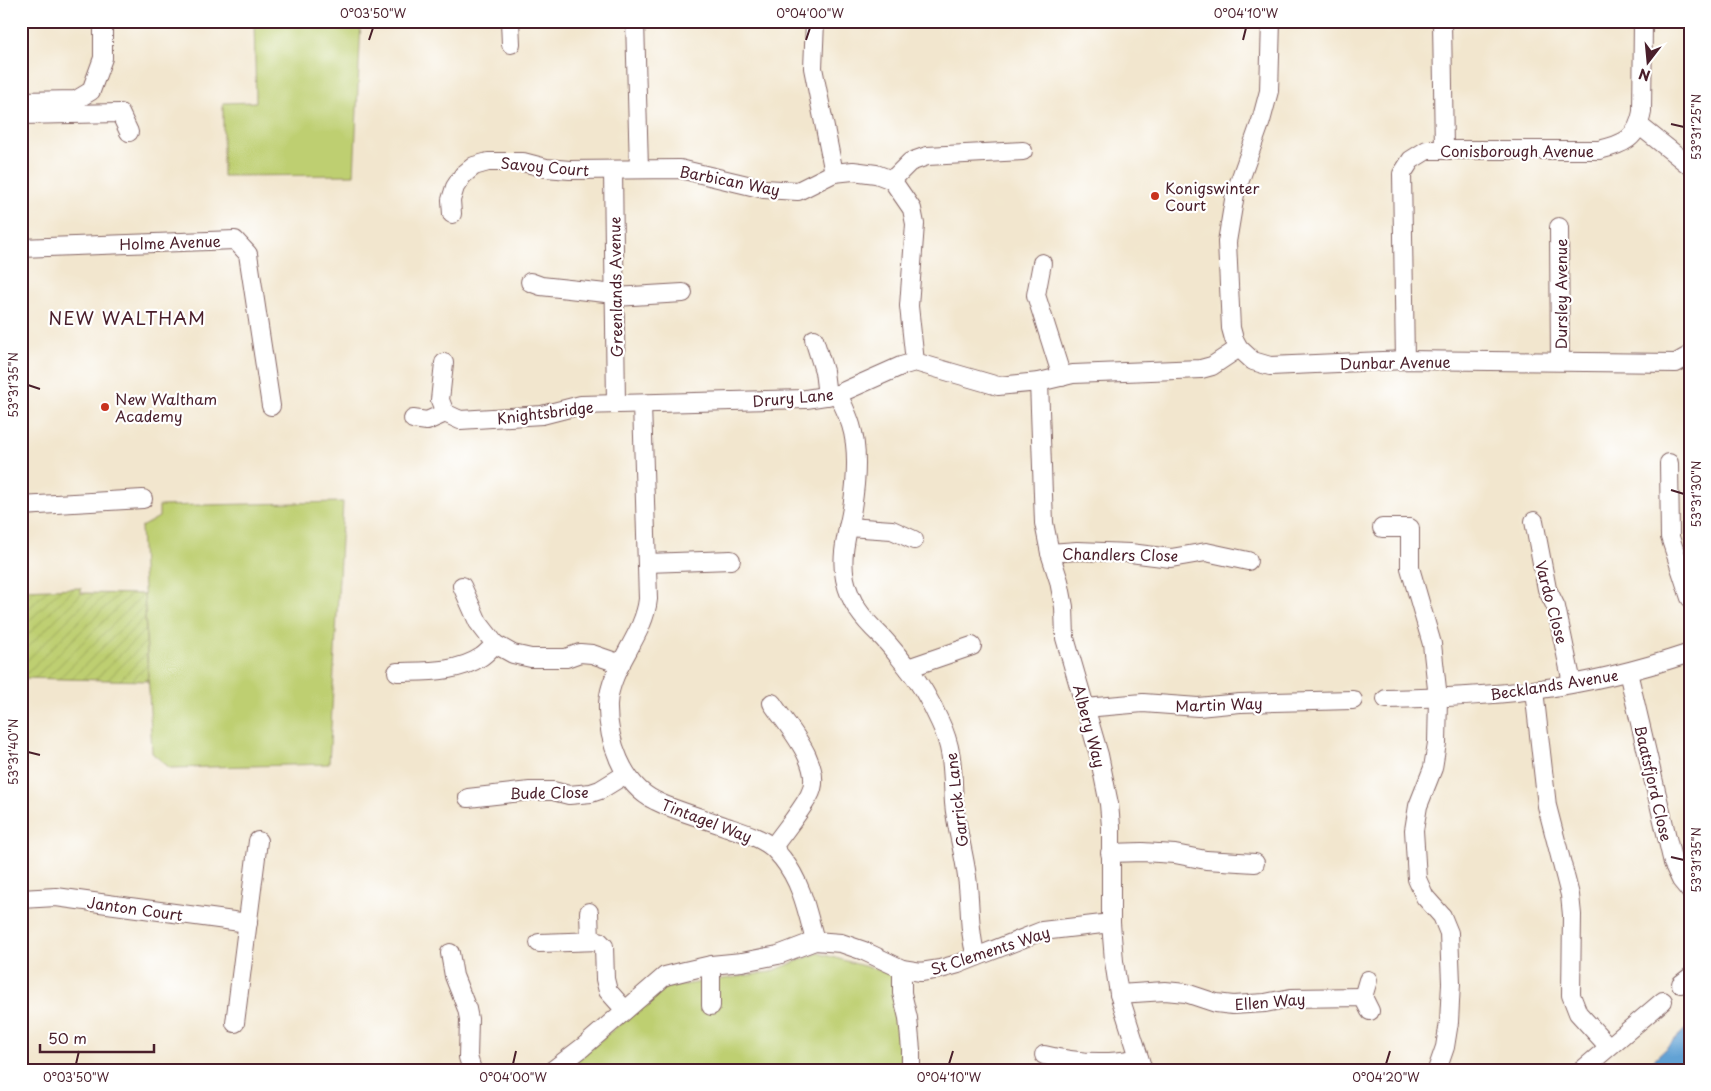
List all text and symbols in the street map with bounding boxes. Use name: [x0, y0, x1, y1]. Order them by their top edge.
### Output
text: 0°03'50"W: [340, 4, 407, 22]
text: 0°04'00"W: [776, 4, 844, 22]
text: 0°04'10"W: [1214, 4, 1279, 22]
north arrow: [1624, 38, 1674, 88]
text: N: [1636, 63, 1653, 87]
text: 53°31'25"N: [1687, 94, 1705, 160]
street label: Conisborough Avenue: [1440, 139, 1594, 162]
street label: Savoy Court: [500, 151, 590, 181]
street label: Barbican Way: [678, 159, 782, 201]
place label: Konigswinter Court: [1165, 176, 1259, 216]
marker: Konigswinter Court: [1149, 190, 1161, 202]
street label: Greenlands Avenue: [602, 217, 628, 357]
street label: Holme Avenue: [119, 229, 221, 255]
street label: Dursley Avenue: [1549, 239, 1572, 349]
district label: NEW WALTHAM: [48, 304, 206, 331]
street label: Dunbar Avenue: [1339, 350, 1451, 374]
text: 53°31'35"N: [4, 352, 22, 418]
street label: Drury Lane: [752, 382, 835, 412]
place label: New Waltham Academy: [115, 387, 217, 427]
street label: Knightsbridge: [495, 395, 595, 429]
marker: New Waltham Academy: [99, 401, 111, 413]
text: 53°31'30"N: [1687, 461, 1705, 527]
street label: Chandlers Close: [1062, 541, 1178, 567]
street label: Vardo Close: [1530, 558, 1574, 646]
street label: Becklands Avenue: [1488, 663, 1620, 705]
street label: Albery Way: [1068, 682, 1112, 770]
street label: Martin Way: [1175, 691, 1263, 717]
text: 53°31'40"N: [4, 719, 22, 785]
street label: Baatsfjord Close: [1629, 723, 1679, 843]
street label: Garrick Lane: [939, 751, 973, 848]
street label: Bude Close: [509, 780, 589, 804]
street label: Tintagel Way: [658, 792, 756, 848]
text: 53°31'35"N: [1687, 827, 1705, 893]
street label: Janton Court: [86, 890, 184, 926]
street label: St Clements Way: [927, 920, 1053, 980]
street label: Ellen Way: [1234, 986, 1306, 1016]
scale bar: [40, 1021, 154, 1053]
text: 50 m: [48, 1026, 87, 1049]
text: 0°03'50"W: [43, 1068, 110, 1086]
text: 0°04'00"W: [479, 1068, 547, 1086]
text: 0°04'10"W: [917, 1068, 982, 1086]
text: 0°04'20"W: [1352, 1068, 1420, 1086]

